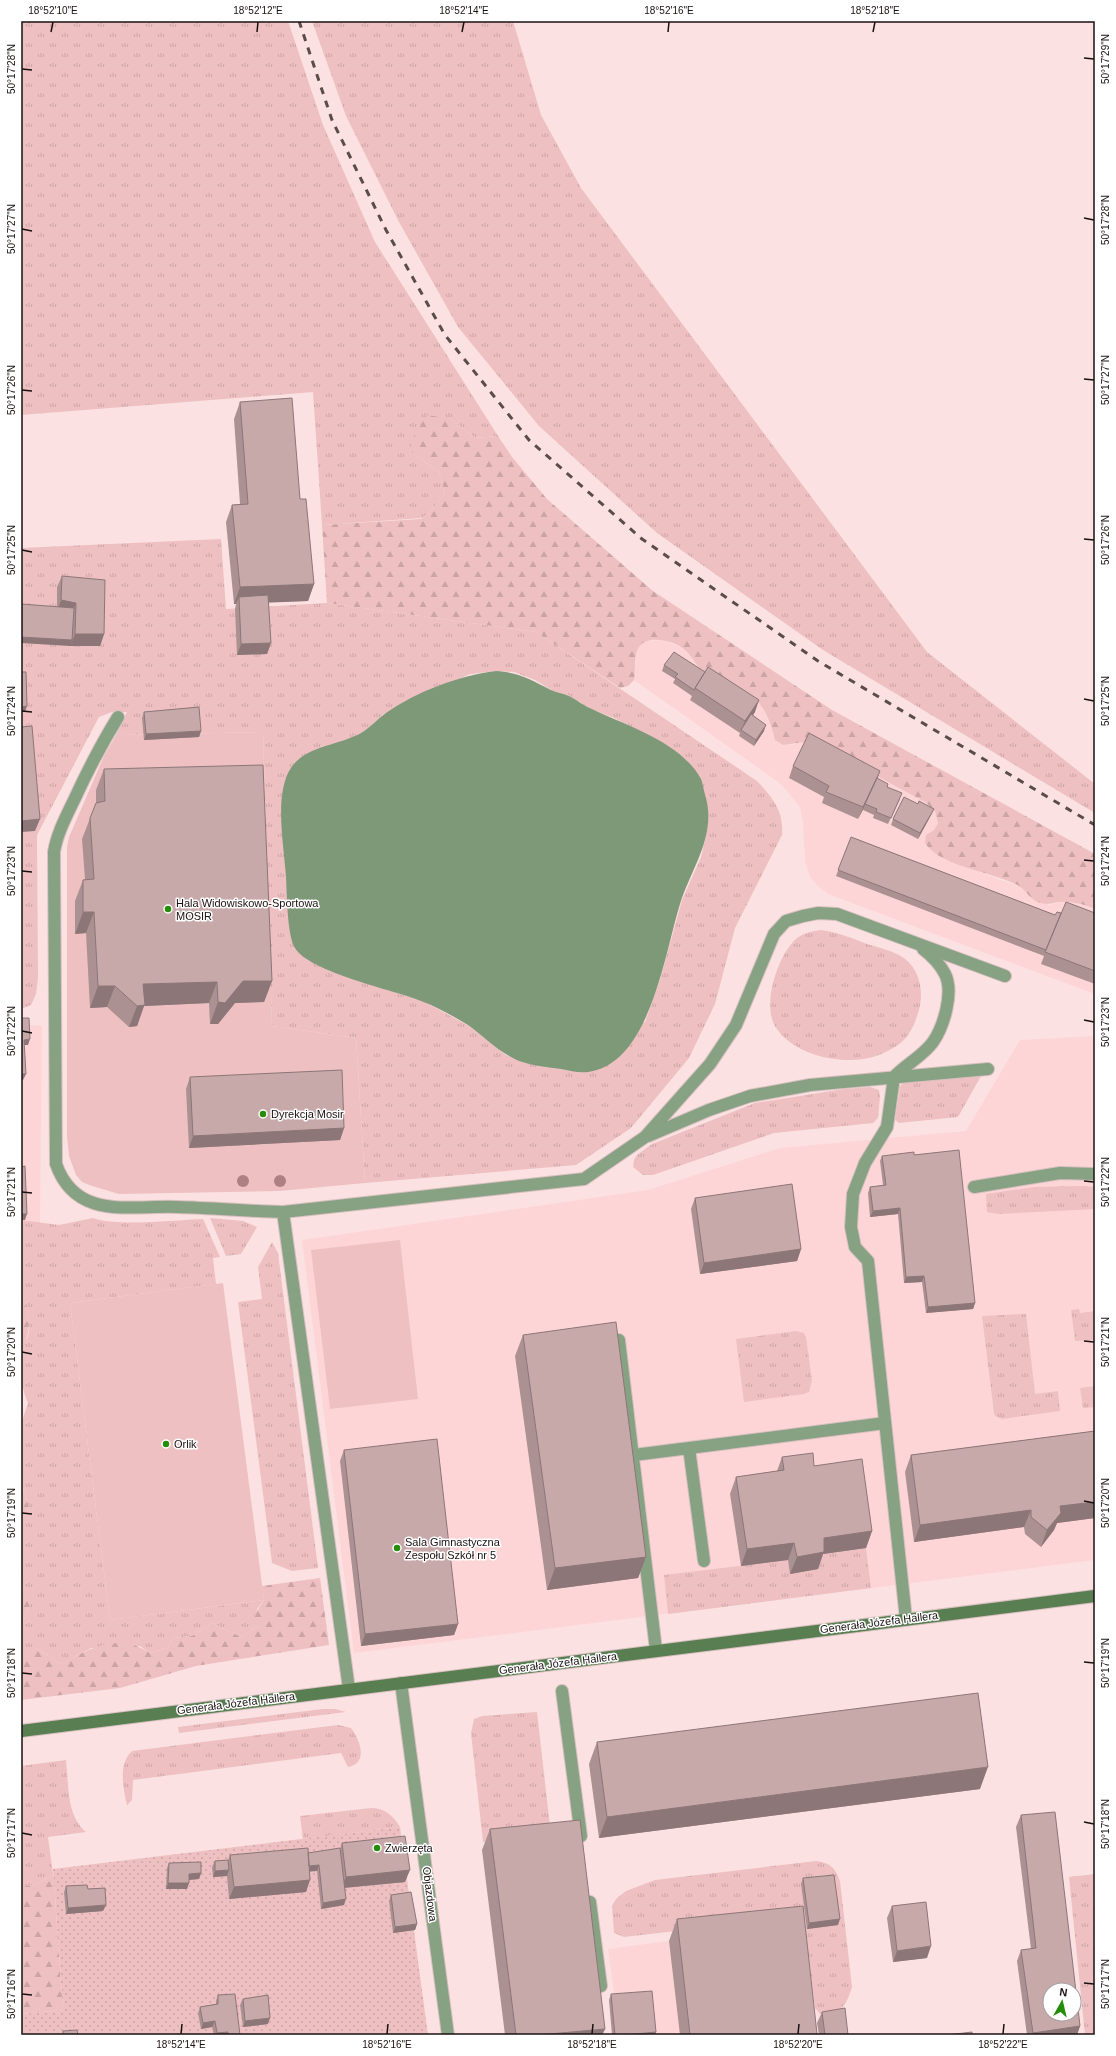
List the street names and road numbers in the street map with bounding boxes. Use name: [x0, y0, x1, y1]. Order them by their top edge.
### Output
street label: Generała Józefa Hallera: [819, 1609, 939, 1635]
street label: Generała Józefa Hallera: [498, 1650, 618, 1676]
street label: Generała Józefa Hallera: [176, 1690, 296, 1716]
street label: Objazdowa: [421, 1866, 439, 1923]

